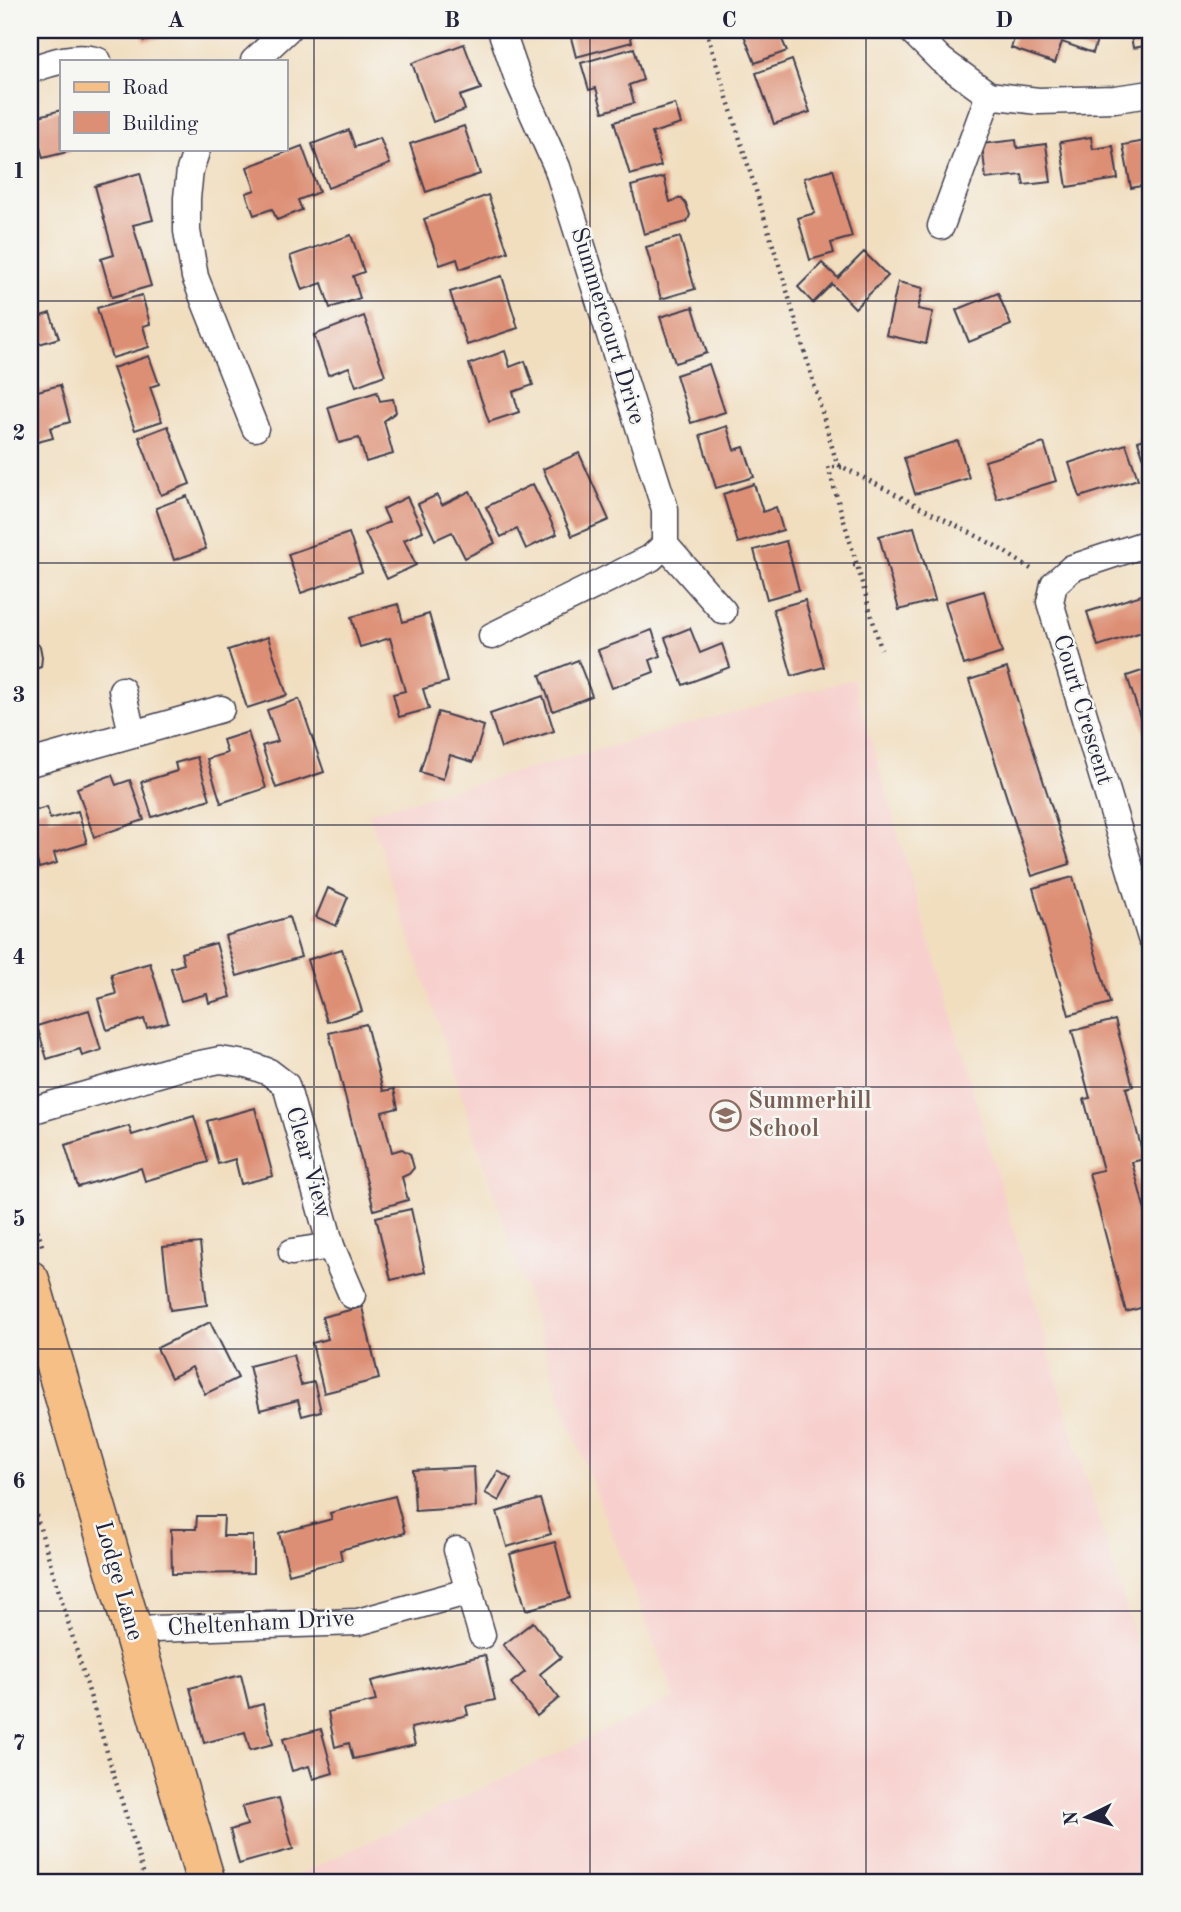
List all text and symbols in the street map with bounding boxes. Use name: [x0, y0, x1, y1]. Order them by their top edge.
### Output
text: A: [167, 9, 185, 32]
text: B: [444, 9, 460, 32]
text: C: [721, 9, 737, 32]
text: D: [995, 9, 1013, 32]
legend: [60, 60, 287, 150]
text: Road: [122, 78, 169, 99]
text: Building: [122, 114, 199, 135]
text: 1: [12, 160, 26, 183]
street label: Summercourt Drive: [566, 225, 648, 427]
text: 2: [12, 422, 26, 445]
street label: Court Crescent: [1048, 632, 1116, 788]
text: 3: [12, 684, 26, 707]
text: 4: [12, 946, 26, 969]
place label: Summerhill School: [748, 1090, 872, 1142]
school or university icon: Summerhill School: [708, 1099, 742, 1133]
street label: Clear View: [281, 1104, 336, 1222]
text: 5: [12, 1208, 26, 1231]
text: 6: [12, 1470, 26, 1493]
street label: Lodge Lane: [89, 1518, 147, 1644]
street label: Cheltenham Drive: [167, 1607, 355, 1641]
text: 7: [12, 1732, 26, 1755]
north arrow: [1052, 1783, 1122, 1853]
text: N: [1062, 1810, 1083, 1826]

